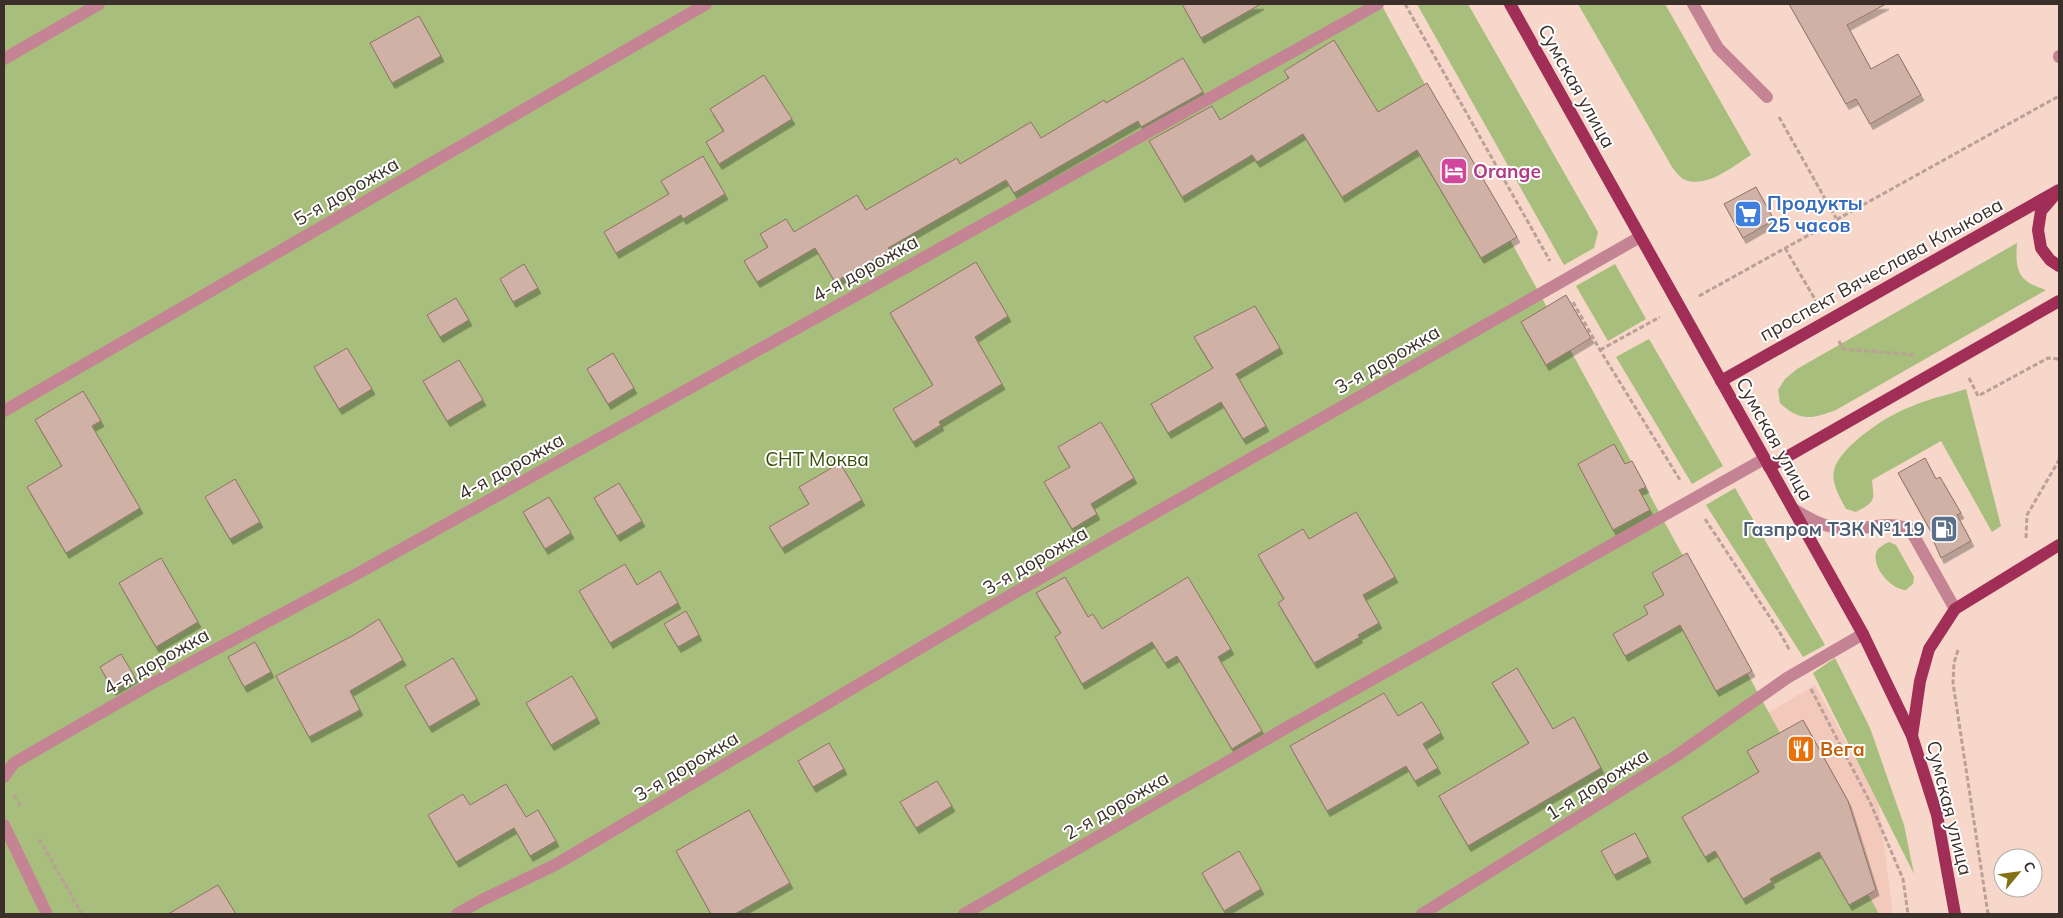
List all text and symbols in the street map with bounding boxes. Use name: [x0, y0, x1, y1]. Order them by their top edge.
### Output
street label: Сумская улица: [1533, 20, 1621, 152]
street label: 5-я дорожка: [289, 151, 403, 231]
hotel icon: Orange: [1439, 156, 1469, 186]
place label: Orange: [1473, 159, 1541, 183]
place label: Продукты 25 часов: [1767, 191, 1863, 237]
street label: проспект Вячеслава Клыкова: [1755, 192, 2007, 346]
supermarket icon: Продукты 25 часов: [1733, 199, 1763, 229]
street label: 4-я дорожка: [808, 229, 922, 307]
street label: 3-я дорожка: [1330, 319, 1444, 399]
street label: Сумская улица: [1731, 373, 1819, 505]
street label: 4-я дорожка: [454, 427, 568, 505]
park label: СНТ Моква: [765, 447, 869, 471]
fuel station icon: Газпром ТЗК №119: [1929, 514, 1959, 544]
place label: Газпром ТЗК №119: [1743, 517, 1925, 541]
street label: 3-я дорожка: [978, 520, 1092, 600]
street label: 4-я дорожка: [99, 622, 213, 700]
street label: 3-я дорожка: [630, 726, 742, 806]
restaurant icon: Вега: [1786, 734, 1816, 764]
place label: Вега: [1820, 737, 1865, 761]
street label: Сумская улица: [1922, 738, 1978, 878]
street label: 1-я дорожка: [1541, 743, 1653, 825]
street label: 2-я дорожка: [1059, 765, 1173, 845]
north arrow: [1993, 848, 2043, 898]
text: С: [2019, 858, 2040, 875]

